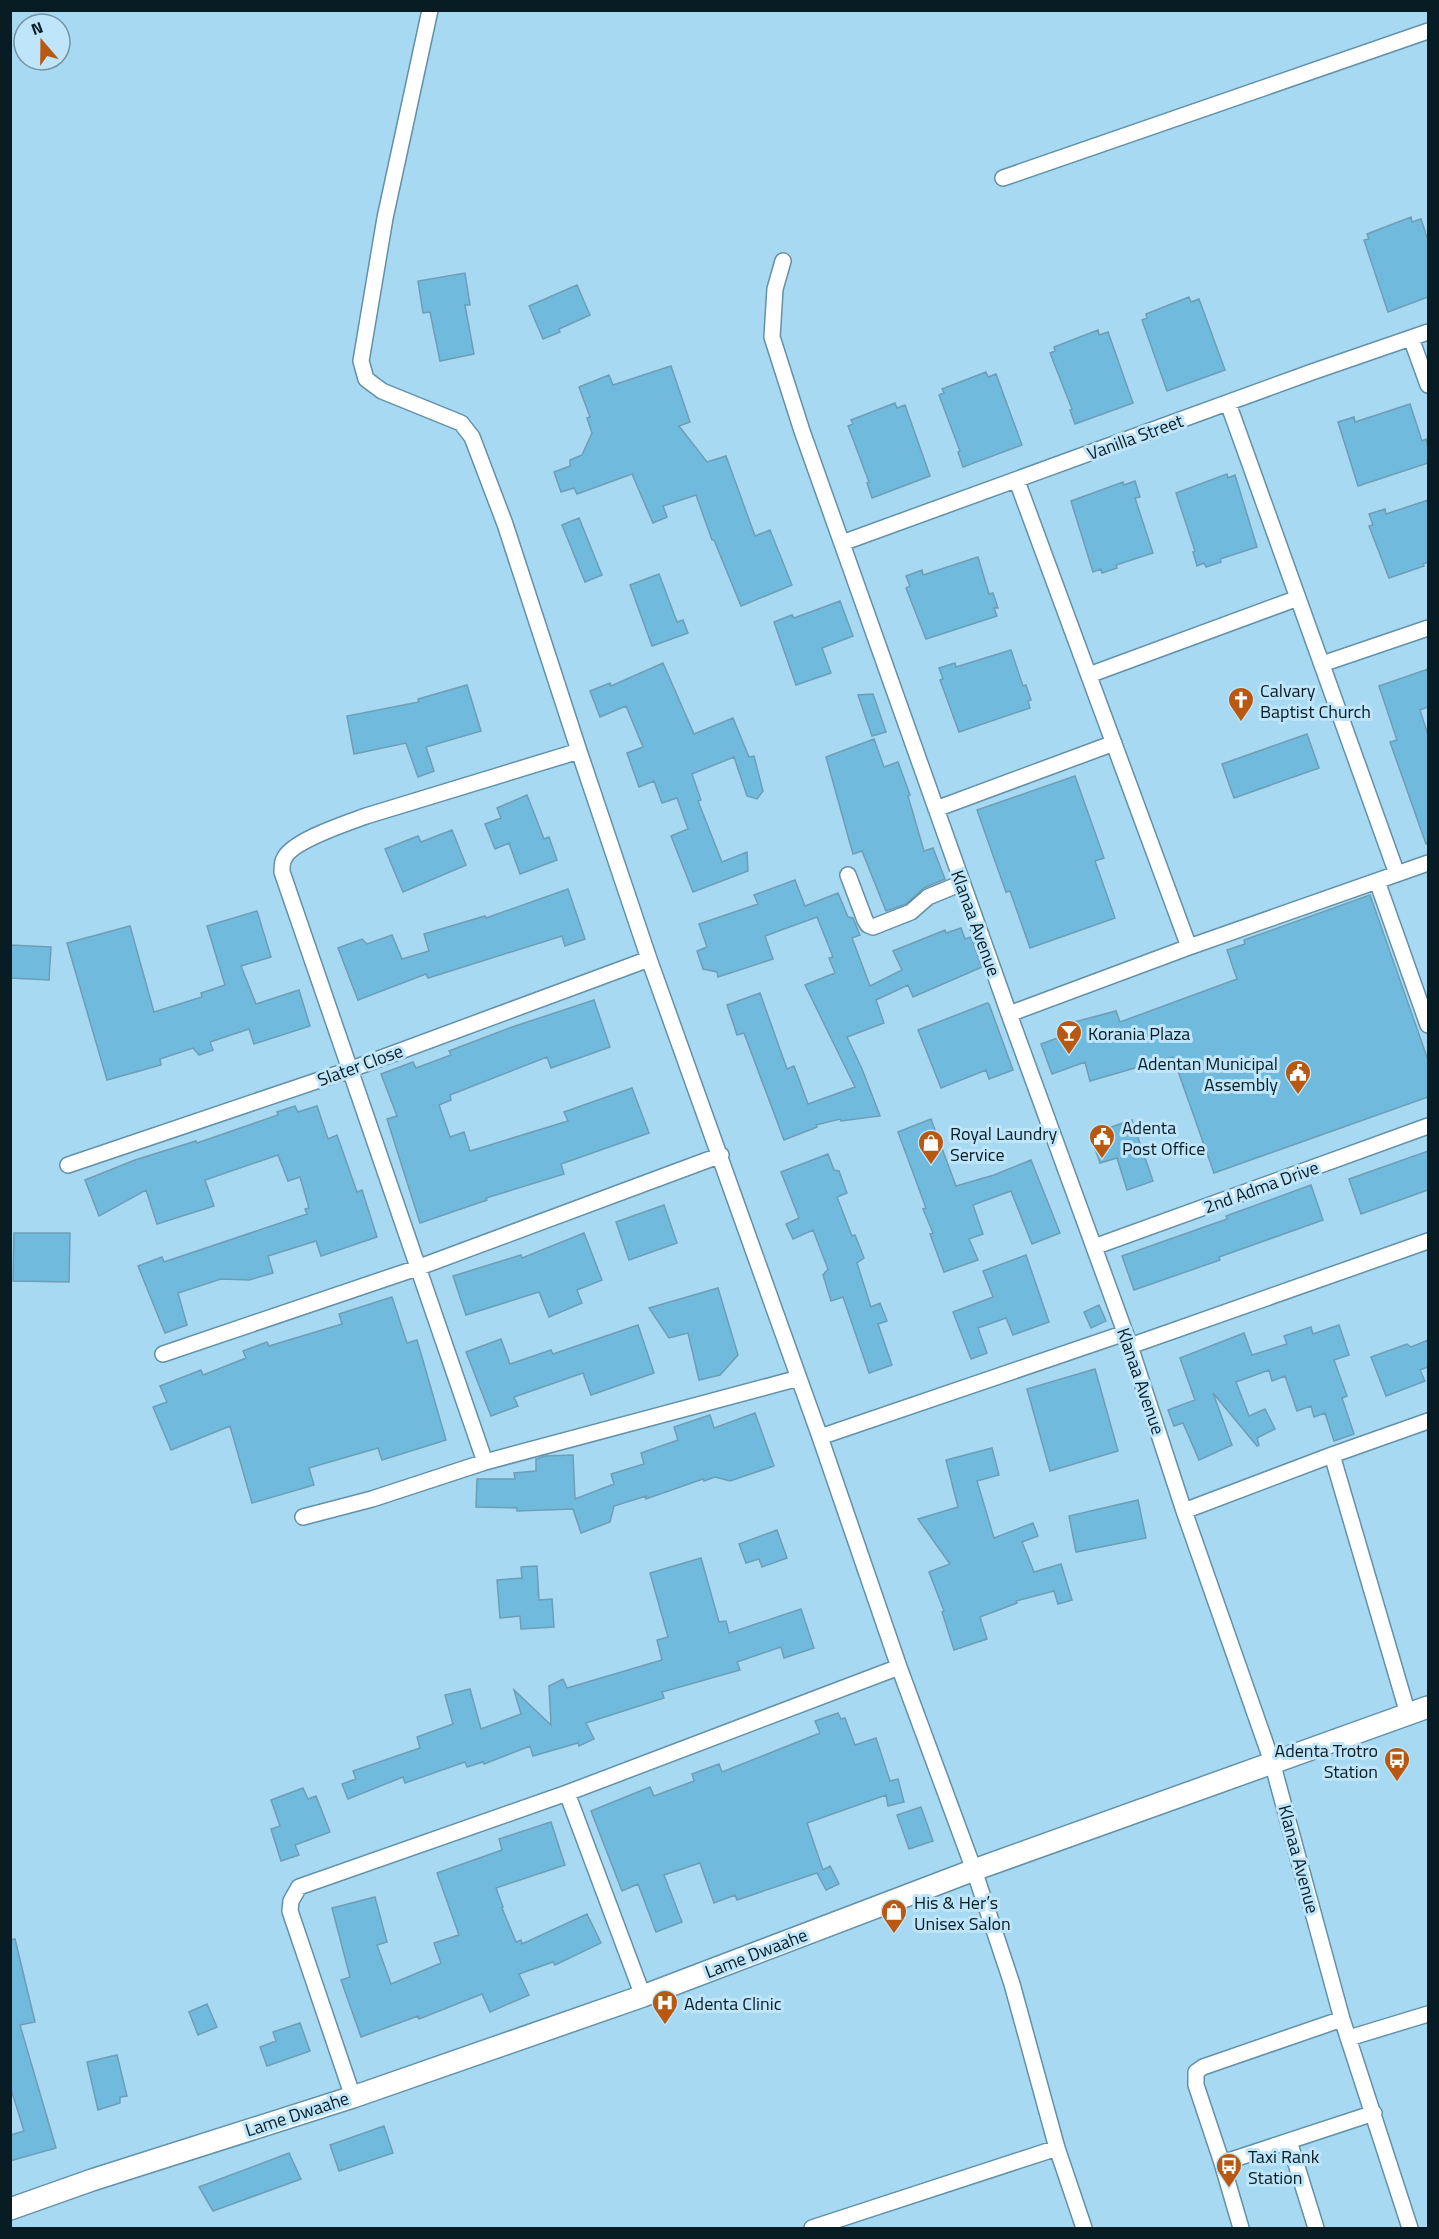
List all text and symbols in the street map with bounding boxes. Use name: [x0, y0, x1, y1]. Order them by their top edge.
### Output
north arrow: [12, 12, 72, 72]
text: N: [28, 15, 46, 41]
street label: Vanilla Street: [1083, 407, 1187, 467]
place label: Calvary Baptist Church: [1260, 677, 1371, 725]
church icon: Calvary Baptist Church: [1226, 685, 1256, 723]
street label: Klanaa Avenue: [944, 866, 1008, 980]
bar icon: Korania Plaza: [1054, 1018, 1084, 1056]
place label: Korania Plaza: [1088, 1020, 1190, 1047]
street label: Slater Close: [313, 1037, 407, 1093]
place label: Adentan Municipal Assembly: [1137, 1050, 1278, 1098]
public building icon: Adentan Municipal Assembly: [1283, 1058, 1313, 1096]
place label: Adenta Post Office: [1122, 1114, 1205, 1162]
place label: Royal Laundry Service: [950, 1120, 1058, 1168]
public building icon: Adenta Post Office: [1087, 1122, 1117, 1160]
shop icon: Royal Laundry Service: [916, 1128, 946, 1166]
street label: 2nd Adma Drive: [1200, 1154, 1322, 1220]
street label: Klanaa Avenue: [1110, 1324, 1172, 1438]
place label: Adenta Trotro Station: [1275, 1737, 1378, 1785]
bus stop icon: Adenta Trotro Station: [1382, 1745, 1412, 1783]
street label: Klanaa Avenue: [1272, 1802, 1326, 1916]
place label: His & Her’s Unisex Salon: [914, 1889, 1011, 1937]
shop icon: His & Her’s Unisex Salon: [879, 1897, 909, 1935]
street label: Lame Dwaahe: [701, 1921, 811, 1985]
hospital icon: Adenta Clinic: [650, 1988, 680, 2026]
place label: Adenta Clinic: [684, 1990, 782, 2017]
street label: Lame Dwaahe: [242, 2085, 352, 2143]
place label: Taxi Rank Station: [1248, 2143, 1320, 2191]
bus stop icon: Taxi Rank Station: [1214, 2151, 1244, 2189]

